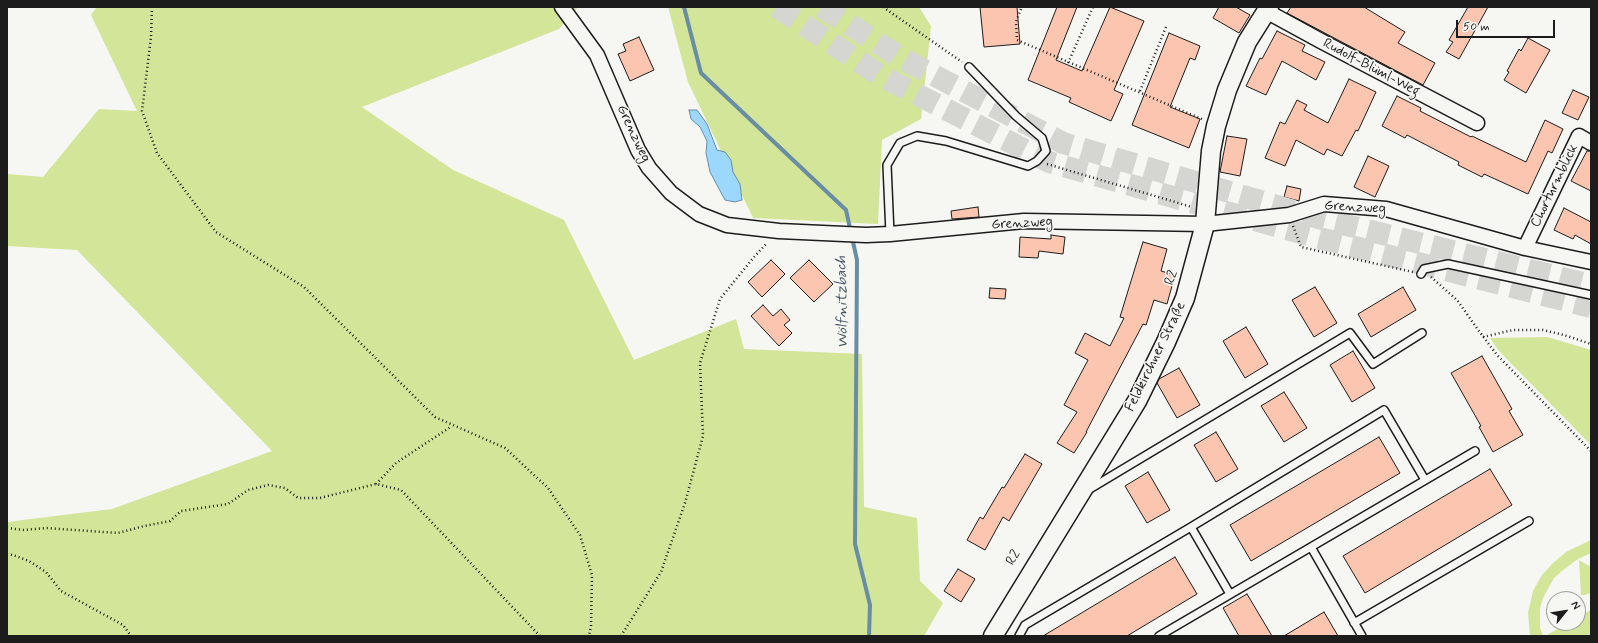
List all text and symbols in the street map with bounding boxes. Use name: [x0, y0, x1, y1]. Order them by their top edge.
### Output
scale bar: [1458, 12, 1557, 38]
text: 50 m: [1463, 19, 1490, 35]
street label: Rudolf-Blüml-Weg: [1320, 35, 1422, 101]
street label: Grenzweg: [612, 103, 654, 165]
street label: Chorturmblick: [1528, 142, 1582, 230]
street label: Grenzweg: [1324, 198, 1386, 218]
street label: Grenzweg: [991, 214, 1053, 234]
water label: Wölfnitzbach: [833, 256, 853, 348]
street label: R2: [1162, 268, 1182, 288]
street label: Feldkirchner Straße: [1122, 299, 1190, 415]
street label: R2: [1003, 547, 1025, 569]
north arrow: [1546, 591, 1586, 631]
text: N: [1568, 599, 1583, 612]

